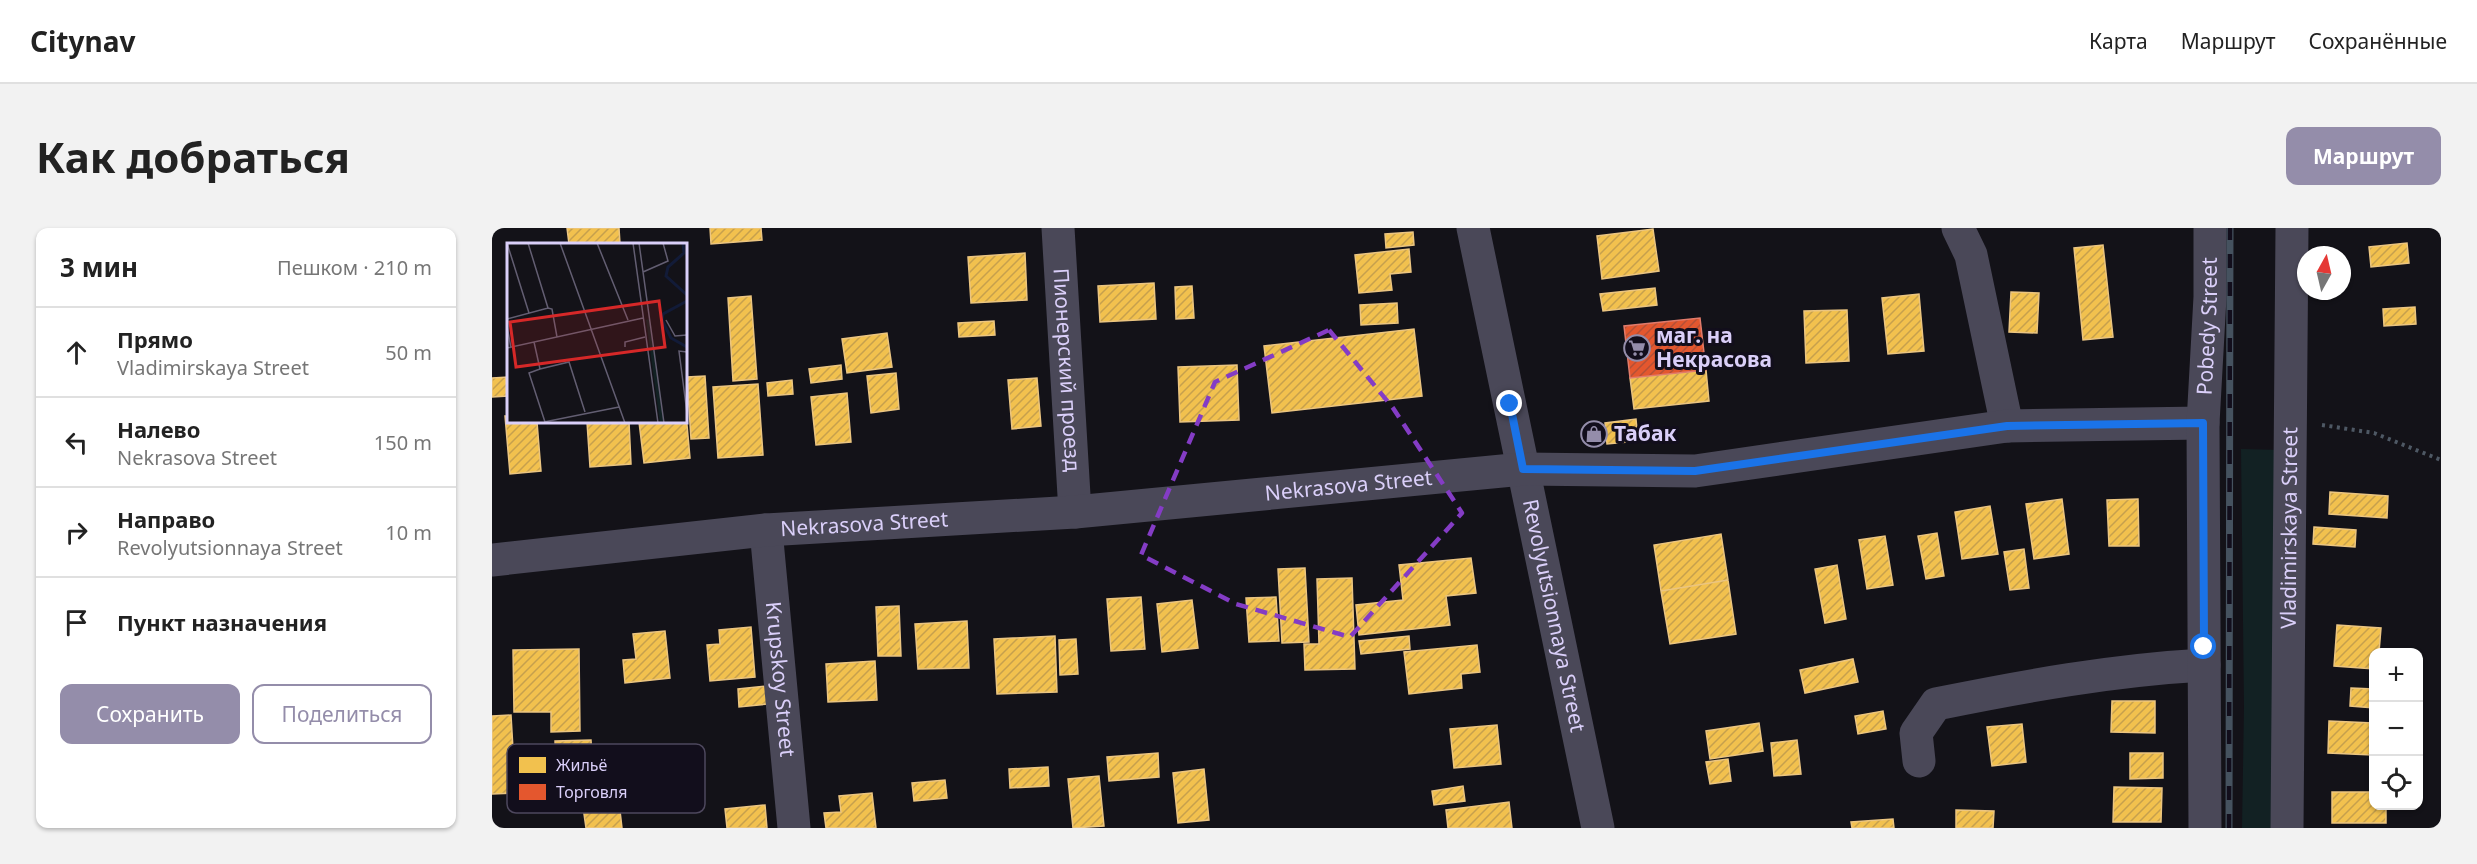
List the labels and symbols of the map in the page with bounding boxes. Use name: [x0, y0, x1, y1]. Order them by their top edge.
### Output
inset map: [507, 243, 687, 423]
north arrow: [2297, 246, 2351, 300]
street label: Pobedy Street: [2190, 257, 2223, 396]
street label: Пионерский проезд: [1047, 267, 1088, 473]
place label: маг. на Некрасова: [1656, 321, 1772, 373]
supermarket icon: маг. на Некрасова: [1622, 333, 1652, 363]
route end: [1496, 390, 1522, 416]
shop icon: Табак: [1579, 419, 1609, 449]
place label: Табак: [1614, 419, 1676, 447]
street label: Vladimirskaya Street: [2274, 427, 2303, 629]
street label: Nekrasova Street: [1263, 463, 1434, 507]
street label: Revolyutsionnaya Street: [1517, 496, 1593, 735]
street label: Nekrasova Street: [779, 504, 949, 542]
street label: Krupskoy Street: [760, 600, 802, 759]
route start: [2190, 633, 2216, 659]
legend: [507, 744, 705, 813]
text: Жильё: [556, 754, 608, 776]
text: Торговля: [556, 781, 628, 803]

